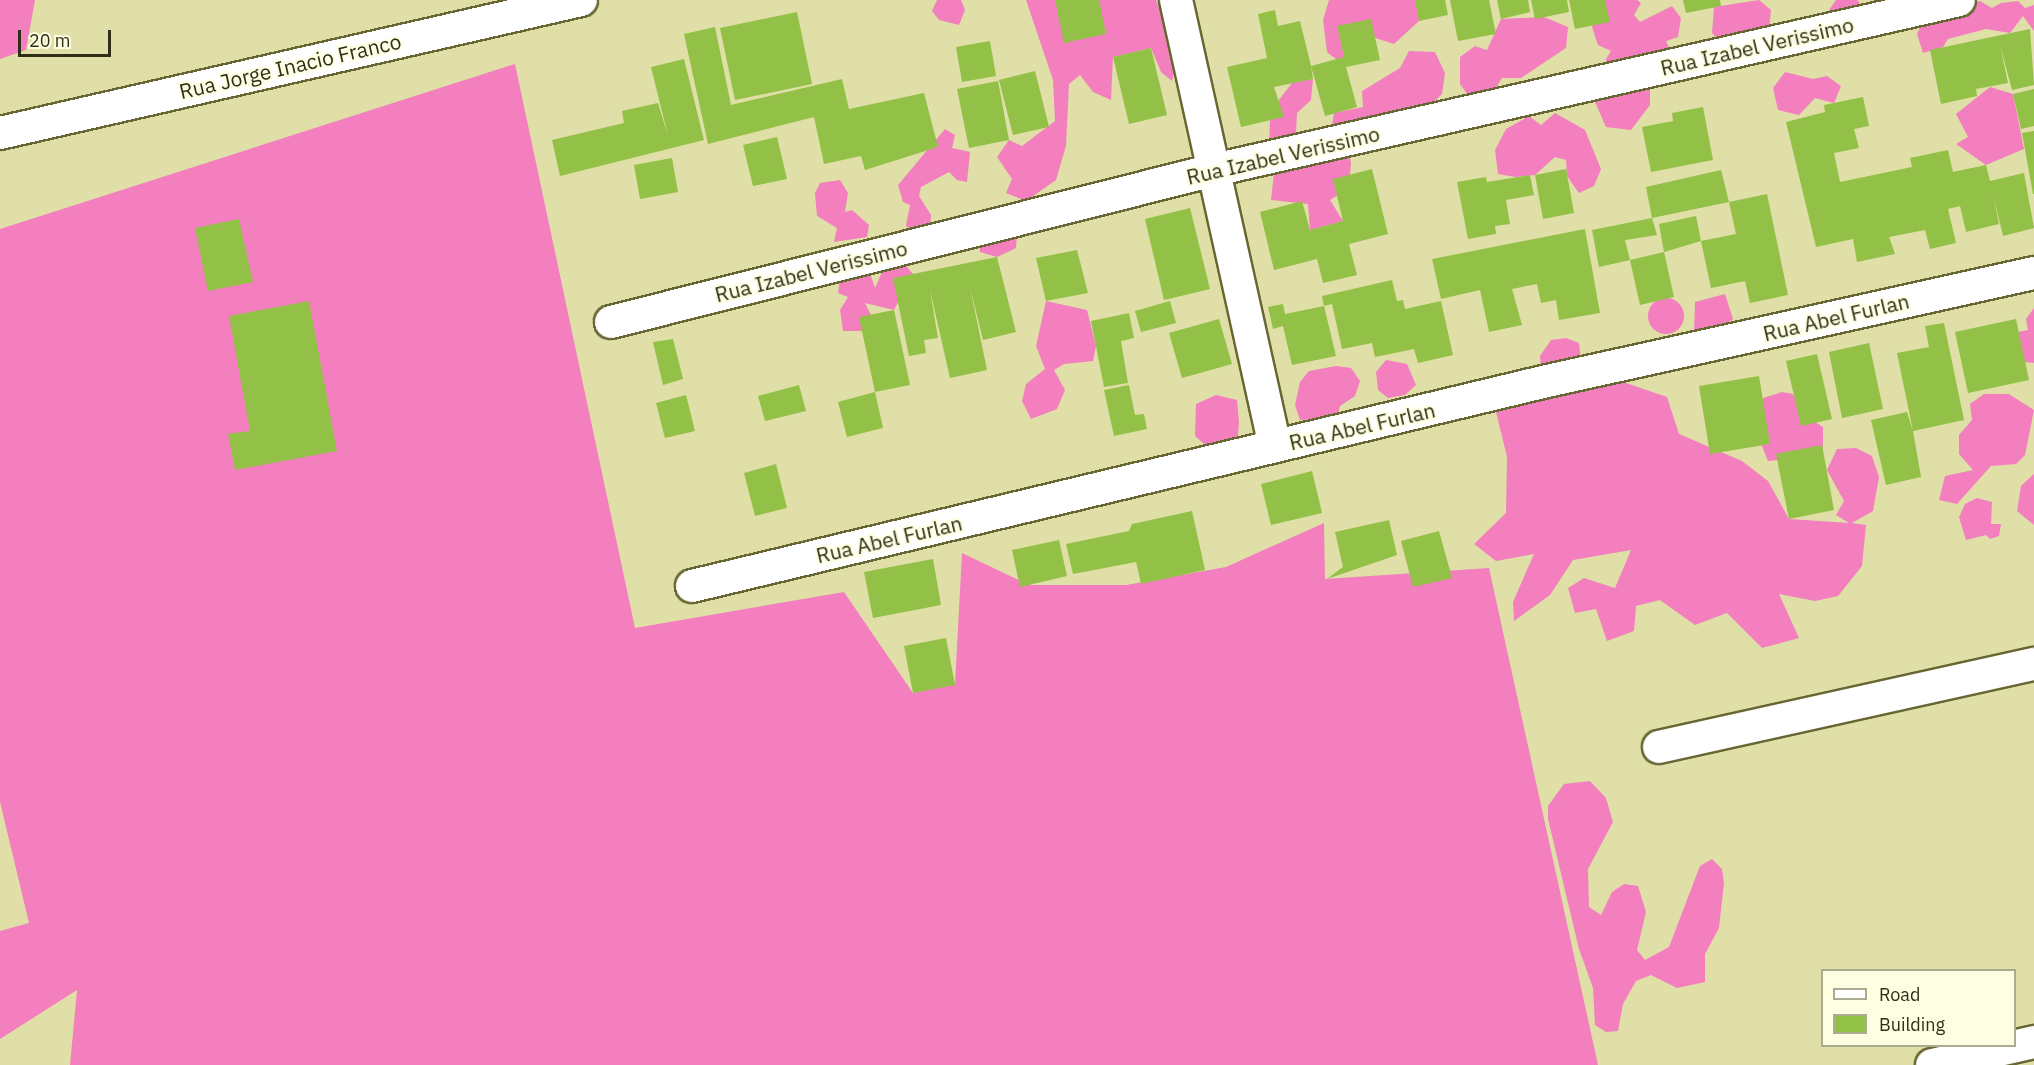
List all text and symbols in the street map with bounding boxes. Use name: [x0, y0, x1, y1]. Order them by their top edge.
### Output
street label: Rua Izabel Verissimo: [1658, 11, 1856, 81]
scale bar: [21, 18, 114, 56]
street label: Rua Jorge Inacio Franco: [177, 28, 403, 104]
text: 20 m: [29, 29, 71, 52]
street label: Rua Izabel Verissimo: [1184, 120, 1382, 190]
street label: Rua Izabel Verissimo: [712, 235, 910, 307]
street label: Rua Abel Furlan: [1761, 288, 1911, 346]
street label: Rua Abel Furlan: [1287, 397, 1437, 455]
street label: Rua Abel Furlan: [814, 510, 964, 568]
legend: [1821, 969, 2016, 1047]
text: Road: [1879, 983, 1920, 1006]
text: Building: [1879, 1013, 1945, 1036]

